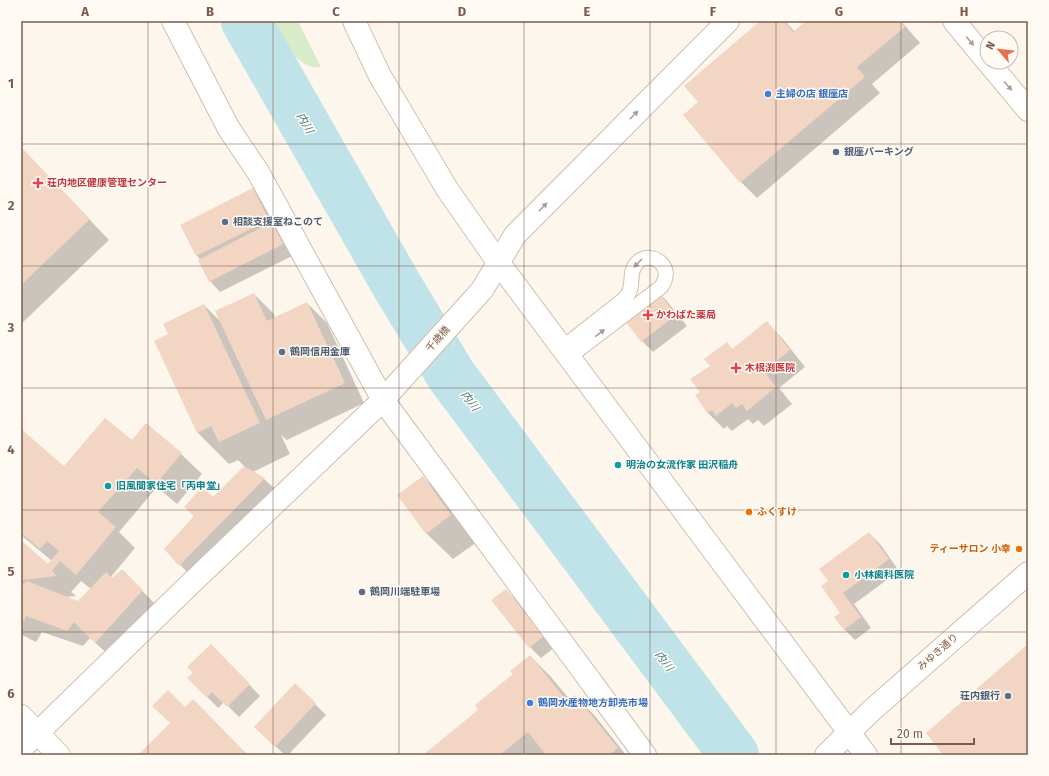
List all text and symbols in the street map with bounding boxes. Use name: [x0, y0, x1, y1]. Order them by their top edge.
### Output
text: A: [80, 4, 89, 19]
text: B: [206, 4, 214, 19]
text: C: [332, 4, 340, 19]
text: D: [458, 4, 467, 19]
text: E: [584, 4, 591, 19]
text: F: [710, 4, 717, 19]
text: G: [835, 4, 843, 19]
text: H: [960, 4, 968, 19]
north arrow: [979, 30, 1019, 70]
one-way arrow: [966, 36, 975, 46]
text: N: [983, 39, 998, 52]
text: 1: [8, 76, 14, 91]
one-way arrow: [1003, 81, 1012, 91]
place label: 主婦の店 銀座店: [776, 88, 848, 100]
marker: 主婦の店 銀座店: [763, 89, 773, 99]
water label: 内川: [294, 110, 317, 137]
one-way arrow: [629, 110, 639, 120]
place label: 銀座パーキング: [844, 146, 914, 158]
marker: 銀座パーキング: [831, 147, 841, 157]
marker: 荘内地区健康管理センター: [32, 177, 44, 189]
place label: 荘内地区健康管理センター: [47, 177, 167, 189]
text: 2: [8, 198, 15, 213]
one-way arrow: [538, 202, 548, 212]
place label: 相談支援室ねこのて: [233, 216, 323, 228]
marker: 相談支援室ねこのて: [220, 217, 230, 227]
one-way arrow: [633, 259, 643, 268]
place label: かわばた薬局: [656, 309, 716, 321]
marker: かわばた薬局: [643, 310, 653, 320]
text: 3: [7, 320, 15, 335]
street label: 千歳橋: [424, 324, 452, 354]
one-way arrow: [594, 329, 605, 337]
place label: 鶴岡信用金庫: [289, 346, 350, 358]
marker: 鶴岡信用金庫: [277, 347, 287, 357]
marker: 木根渕医院: [730, 362, 742, 374]
place label: 木根渕医院: [744, 362, 795, 374]
water label: 内川: [458, 388, 482, 414]
text: 4: [7, 442, 15, 457]
place label: 明治の女流作家 田沢稲舟: [626, 459, 738, 471]
marker: 明治の女流作家 田沢稲舟: [613, 460, 623, 470]
place label: 旧風間家住宅「丙申堂」: [116, 480, 226, 492]
marker: 旧風間家住宅「丙申堂」: [103, 481, 113, 491]
place label: ふくすけ: [757, 506, 797, 518]
marker: ふくすけ: [744, 507, 754, 517]
place label: ティーサロン 小幸: [929, 543, 1011, 555]
marker: ティーサロン 小幸: [1014, 544, 1024, 554]
text: 5: [8, 564, 15, 579]
place label: 小林歯科医院: [854, 569, 914, 581]
marker: 小林歯科医院: [841, 570, 851, 580]
place label: 鶴岡川端駐車場: [369, 586, 440, 598]
marker: 鶴岡川端駐車場: [357, 587, 367, 597]
street label: みゆき通り: [915, 631, 961, 673]
water label: 内川: [652, 648, 676, 674]
text: 6: [7, 686, 15, 701]
place label: 荘内銀行: [960, 690, 1000, 702]
marker: 荘内銀行: [1003, 691, 1013, 701]
place label: 鶴岡水産物地方卸売市場: [537, 697, 648, 709]
marker: 鶴岡水産物地方卸売市場: [525, 698, 535, 708]
scale bar: [891, 720, 974, 746]
text: 20 m: [897, 727, 923, 741]

